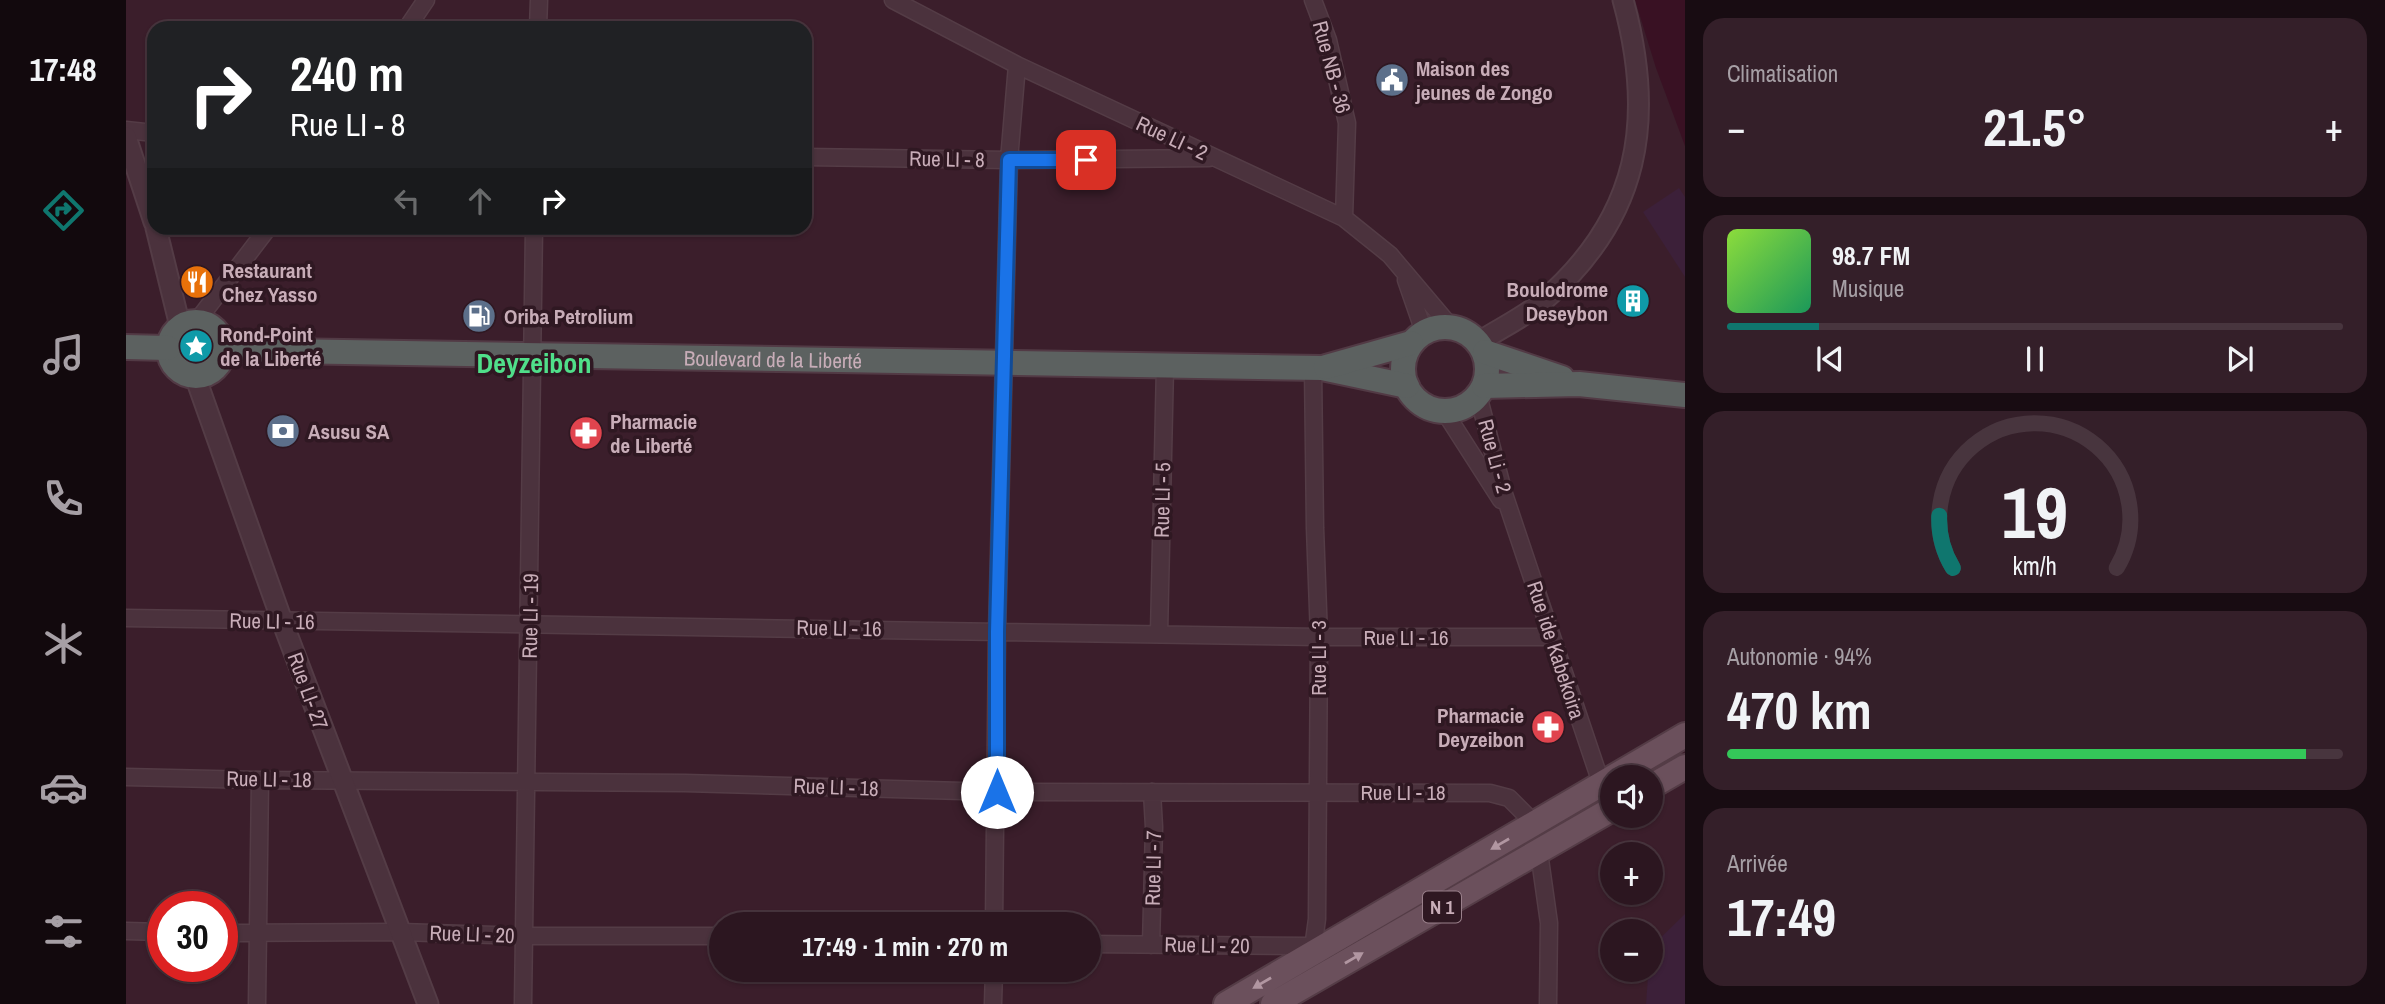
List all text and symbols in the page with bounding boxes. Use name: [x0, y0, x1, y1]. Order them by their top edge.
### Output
street label: Rue NB - 36: [1306, 17, 1358, 117]
text: 240 m: [290, 40, 404, 106]
text: 17:48: [29, 48, 97, 91]
icon: right: [175, 49, 266, 140]
place label: Maison des jeunes de Zongo: [1415, 54, 1553, 107]
text: Climatisation: [1727, 58, 1838, 89]
public building icon: Maison des jeunes de Zongo: [1373, 61, 1411, 99]
text: 21.5°: [1983, 92, 2087, 162]
text: −: [1727, 102, 1745, 153]
text: +: [2325, 102, 2343, 153]
text: Rue LI - 8: [290, 103, 405, 146]
street label: Rue LI - 2: [1132, 109, 1212, 167]
pin: [1056, 130, 1116, 190]
icon: arrive: [1067, 141, 1105, 179]
street label: Rue LI - 8: [909, 144, 985, 174]
icon: left: [388, 182, 426, 220]
icon: ahead: [461, 182, 499, 220]
icon: right: [534, 182, 572, 220]
icon: directions: [39, 186, 88, 235]
text: 98.7 FM: [1832, 238, 1910, 273]
place label: Restaurant Chez Yasso: [222, 256, 317, 309]
restaurant icon: Restaurant Chez Yasso: [178, 263, 216, 301]
text: Musique: [1832, 273, 1904, 304]
place label: Boulodrome Deseybon: [1507, 275, 1608, 328]
building icon: Boulodrome Deseybon: [1614, 282, 1652, 320]
fuel station icon: Oriba Petrolium: [460, 297, 498, 335]
place label: Oriba Petrolium: [504, 302, 633, 331]
place label: Rond-Point de la Liberté: [220, 320, 321, 373]
place icon: Rond-Point de la Liberté: [177, 327, 215, 365]
icon: music: [39, 330, 88, 379]
icon: previous: [1811, 340, 1849, 378]
icon: pause: [2016, 340, 2054, 378]
icon: next: [2221, 340, 2259, 378]
street label: Boulevard de la Liberté: [684, 343, 862, 375]
district label: Deyzeibon: [477, 344, 591, 382]
place label: Pharmacie de Liberté: [610, 407, 697, 460]
bank icon: Asusu SA: [264, 412, 302, 450]
pharmacy icon: Pharmacie de Liberté: [567, 414, 605, 452]
street label: Rue Li - 2: [1471, 416, 1519, 496]
place label: Asusu SA: [308, 417, 390, 446]
street label: Rue LI - 5: [1147, 462, 1177, 538]
text: 19: [2002, 463, 2068, 561]
icon: phone: [39, 474, 88, 523]
text: km/h: [2013, 549, 2057, 583]
street label: Rue LI - 19: [515, 573, 545, 659]
street label: Rue ide Kabekoira: [1520, 577, 1592, 723]
street label: Rue LI - 16: [229, 606, 315, 636]
street label: Rue LI - 16: [796, 613, 882, 643]
icon: climate: [39, 619, 88, 668]
street label: Rue LI - 3: [1304, 620, 1333, 696]
street label: Rue LI - 16: [1363, 623, 1449, 652]
text: Autonomie · 94%: [1727, 641, 1872, 672]
street label: Rue LI- 27: [281, 648, 335, 734]
text: 470 km: [1727, 675, 1872, 745]
place label: Pharmacie Deyzeibon: [1437, 701, 1524, 754]
pharmacy icon: Pharmacie Deyzeibon: [1529, 708, 1567, 746]
position arrow: [960, 755, 1034, 829]
icon: car: [39, 763, 88, 812]
street label: Rue LI - 18: [226, 764, 312, 794]
map controls: [1600, 765, 1663, 982]
button: sound: [1600, 765, 1663, 828]
street label: Rue LI - 18: [793, 771, 879, 803]
street label: Rue LI - 18: [1360, 778, 1446, 807]
street label: Rue LI - 7: [1138, 830, 1168, 906]
one-way arrow: [1491, 837, 1510, 850]
button: +: [1600, 842, 1663, 905]
text: Arrivée: [1727, 848, 1788, 879]
text: 17:49: [1727, 882, 1836, 952]
speed limit sign: 30: [147, 891, 238, 982]
road number: N 1: [1423, 892, 1461, 923]
icon: filters: [39, 907, 88, 956]
street label: Rue LI - 20: [429, 918, 515, 950]
button: −: [1600, 919, 1663, 982]
text: 17:49 · 1 min · 270 m: [802, 929, 1008, 964]
street label: Rue LI - 20: [1164, 930, 1250, 960]
one-way arrow: [1344, 952, 1363, 964]
one-way arrow: [1252, 977, 1271, 989]

